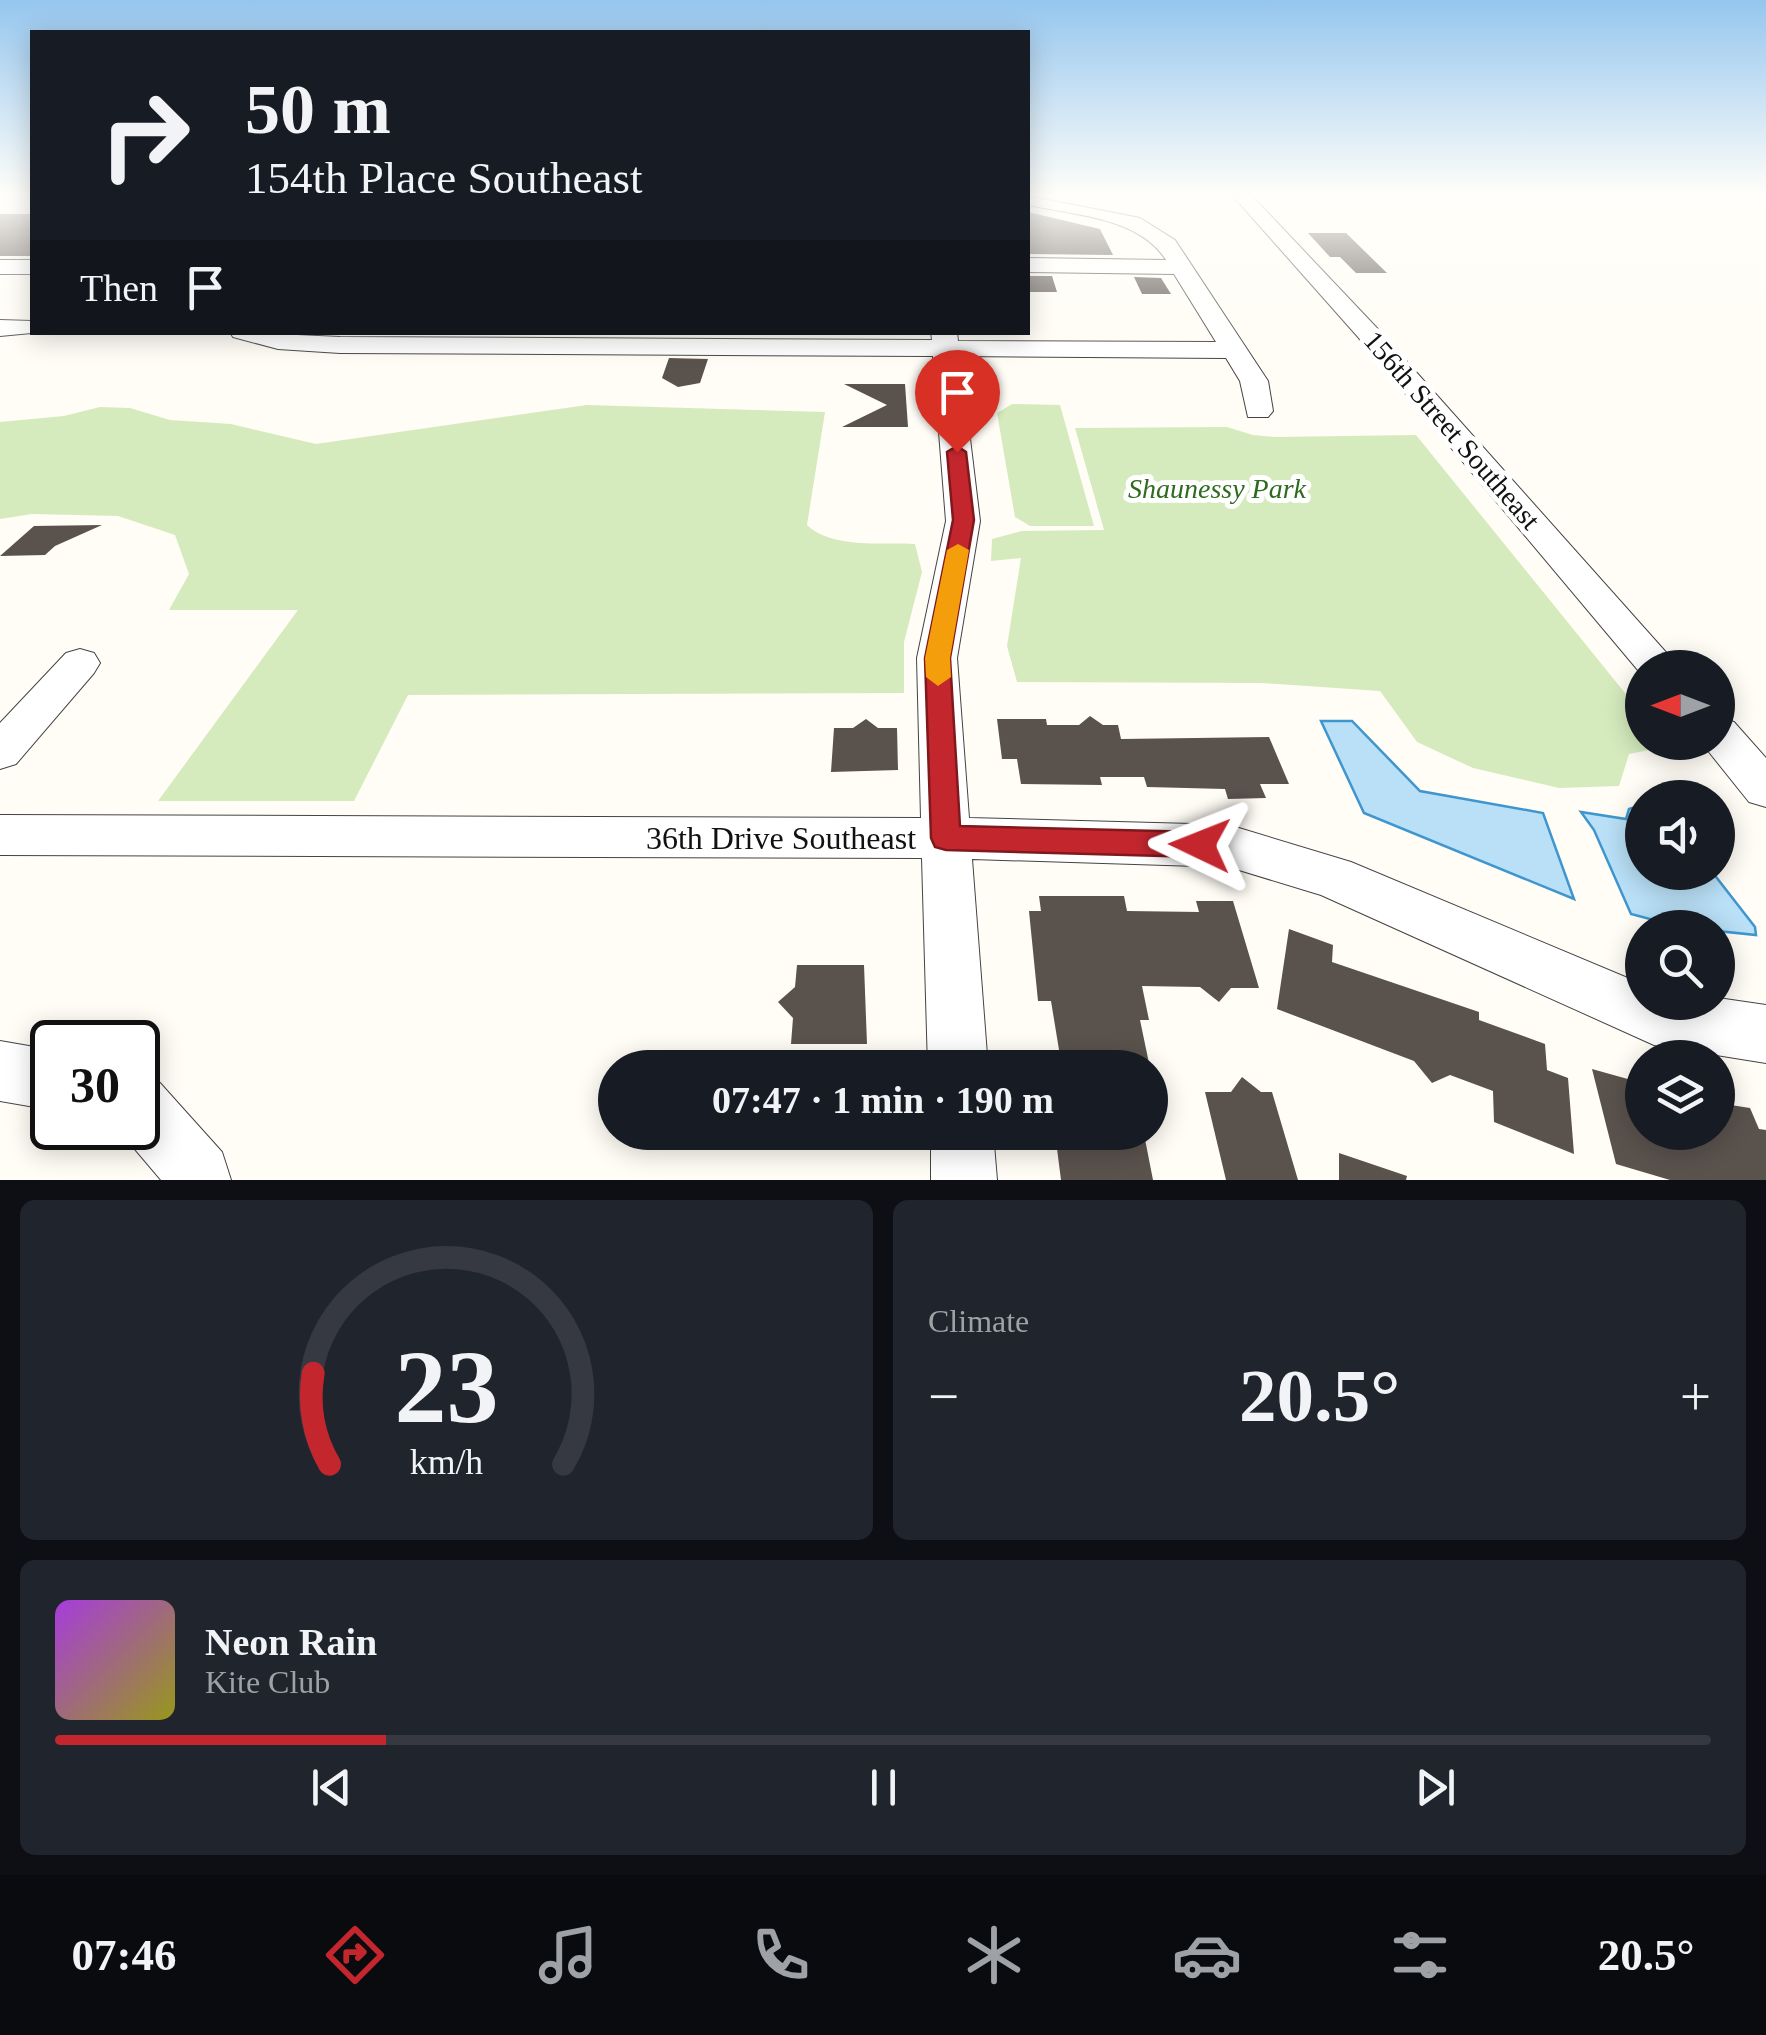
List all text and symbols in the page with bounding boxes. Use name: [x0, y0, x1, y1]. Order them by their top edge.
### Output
icon: right: [80, 70, 210, 200]
text: 50 m: [245, 71, 391, 148]
text: 154th Place Southeast: [245, 153, 642, 203]
icon: arrive: [178, 260, 233, 315]
text: Then: [80, 267, 158, 309]
street label: 156th Street Southeast: [1358, 325, 1546, 535]
pin: [915, 350, 1000, 453]
icon: arrive: [930, 365, 985, 420]
park label: Shaunessy Park: [1128, 473, 1307, 504]
north arrow: [1625, 650, 1735, 760]
map controls: [1625, 650, 1735, 1150]
button: sound: [1625, 780, 1735, 890]
position arrow: [1148, 793, 1252, 897]
street label: 36th Drive Southeast: [646, 820, 916, 856]
button: search: [1625, 910, 1735, 1020]
speed limit sign: 30: [30, 1020, 160, 1150]
button: layers: [1625, 1040, 1735, 1150]
text: 07:47 · 1 min · 190 m: [712, 1079, 1054, 1121]
text: Climate: [928, 1303, 1029, 1339]
text: 23: [395, 1329, 499, 1444]
text: 20.5°: [1239, 1354, 1400, 1437]
text: −: [928, 1366, 959, 1427]
text: +: [1680, 1366, 1711, 1427]
text: km/h: [410, 1442, 483, 1482]
text: Neon Rain: [205, 1621, 377, 1663]
text: Kite Club: [205, 1664, 330, 1700]
icon: previous: [304, 1760, 359, 1815]
icon: pause: [856, 1760, 911, 1815]
icon: next: [1408, 1760, 1463, 1815]
icon: directions: [320, 1920, 390, 1990]
icon: music: [533, 1920, 603, 1990]
icon: phone: [746, 1920, 816, 1990]
icon: climate: [959, 1920, 1029, 1990]
icon: car: [1172, 1920, 1242, 1990]
icon: filters: [1385, 1920, 1455, 1990]
text: 07:46: [72, 1930, 177, 1980]
text: 20.5°: [1598, 1930, 1694, 1980]

